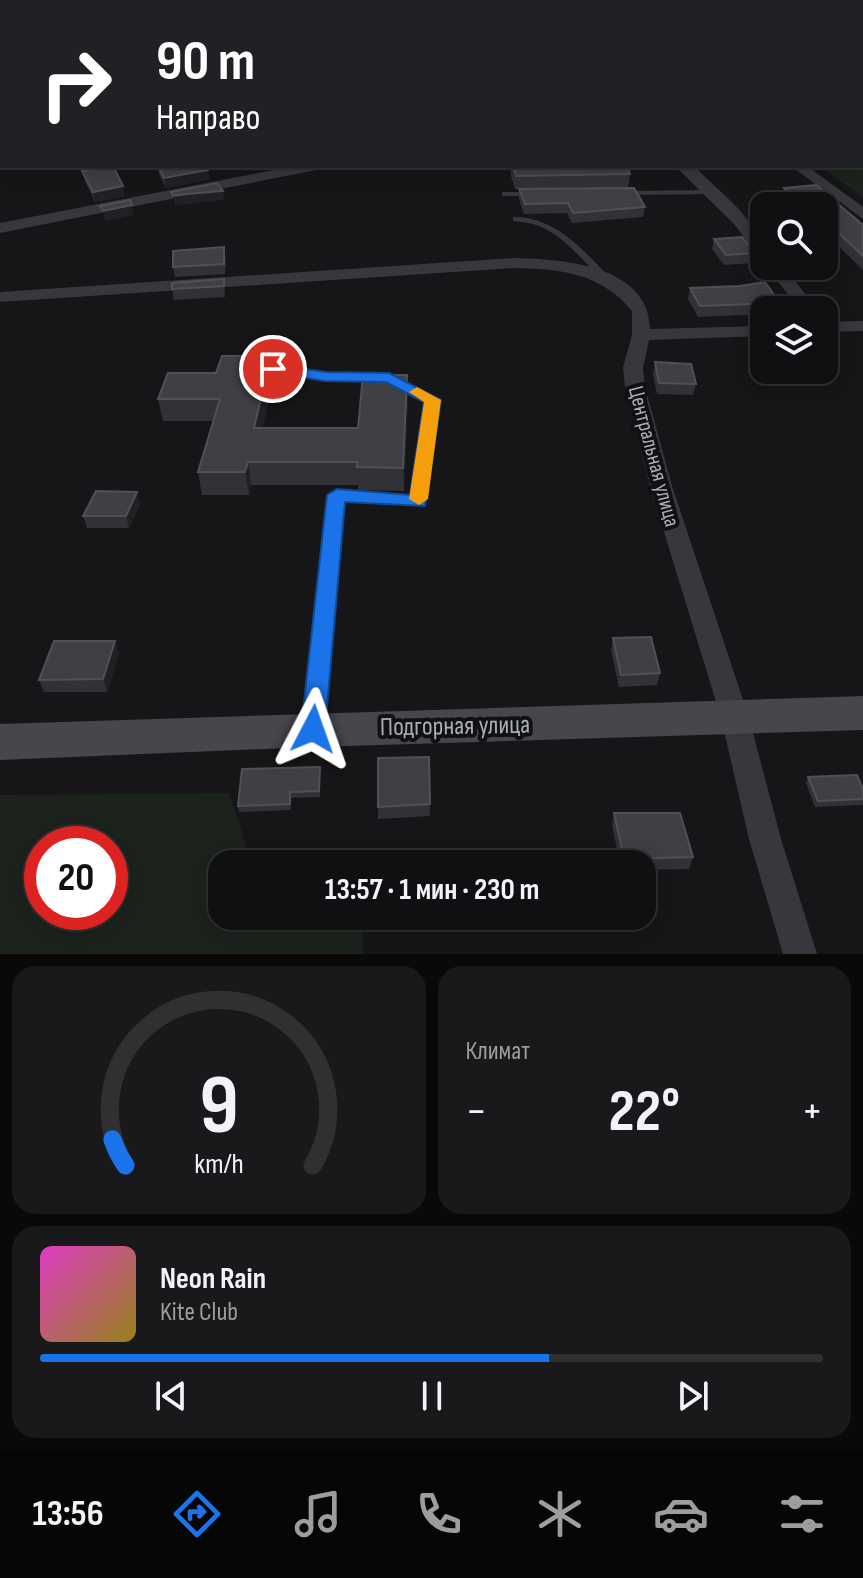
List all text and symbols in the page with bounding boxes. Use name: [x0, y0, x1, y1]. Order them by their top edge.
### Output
text: 90 m: [156, 29, 255, 96]
icon: right: [24, 32, 128, 136]
text: Направо: [156, 97, 260, 140]
map controls: [750, 192, 838, 384]
button: search: [750, 192, 838, 280]
button: layers: [750, 296, 838, 384]
pin: [239, 335, 307, 403]
icon: arrive: [251, 347, 295, 391]
street label: Центральная улица: [622, 383, 685, 530]
position arrow: [271, 687, 355, 771]
street label: Подгорная улица: [380, 710, 530, 743]
speed limit sign: 20: [24, 826, 128, 930]
text: 13:57 · 1 мин · 230 m: [325, 872, 539, 908]
text: Климат: [466, 1036, 530, 1067]
text: 9: [199, 1057, 238, 1157]
text: 22°: [608, 1076, 680, 1148]
text: −: [466, 1085, 487, 1138]
text: +: [801, 1085, 823, 1138]
text: km/h: [194, 1147, 243, 1182]
text: Neon Rain: [160, 1261, 266, 1297]
text: Kite Club: [160, 1297, 238, 1328]
icon: previous: [149, 1374, 193, 1418]
icon: pause: [410, 1374, 454, 1418]
icon: next: [671, 1374, 715, 1418]
icon: directions: [169, 1486, 225, 1542]
icon: music: [290, 1486, 346, 1542]
icon: phone: [411, 1486, 467, 1542]
icon: climate: [532, 1486, 588, 1542]
icon: car: [653, 1486, 709, 1542]
icon: filters: [774, 1486, 830, 1542]
text: 13:56: [33, 1493, 104, 1536]

